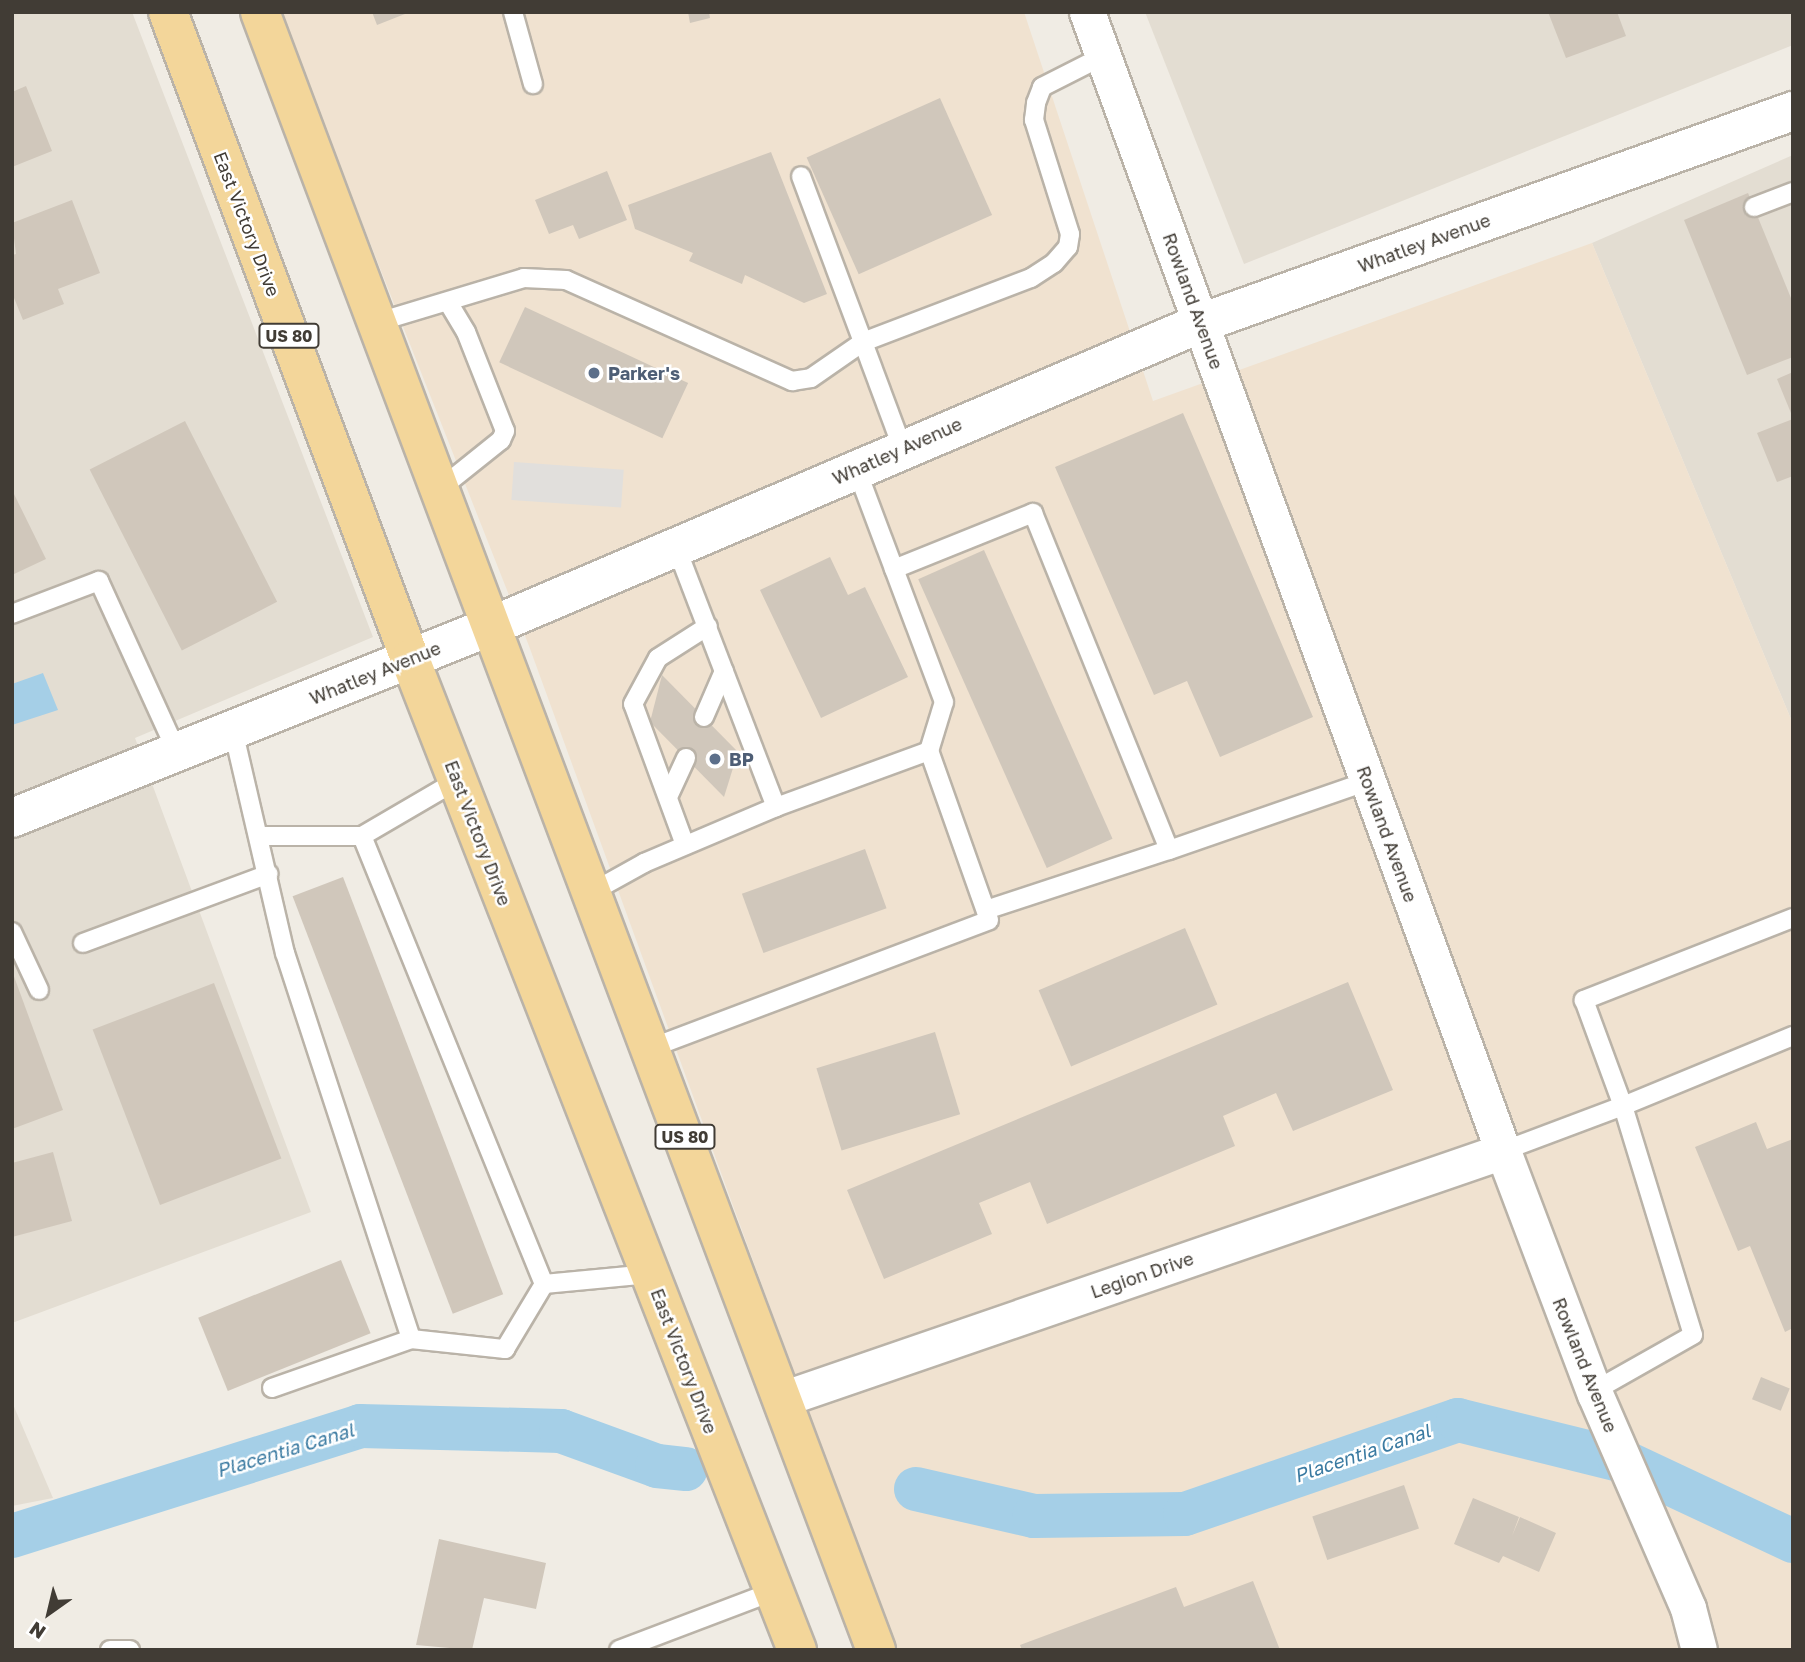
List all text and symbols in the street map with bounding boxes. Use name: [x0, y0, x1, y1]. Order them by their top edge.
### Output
street label: East Victory Drive: [209, 148, 285, 300]
street label: Whatley Avenue: [1355, 209, 1493, 277]
street label: Rowland Avenue: [1158, 230, 1228, 372]
road number: US 80: [258, 324, 320, 348]
place label: Parker's: [608, 362, 680, 384]
marker: Parker's: [586, 365, 602, 381]
street label: Whatley Avenue: [829, 413, 965, 489]
street label: Whatley Avenue: [306, 637, 444, 709]
place label: BP: [729, 748, 754, 770]
marker: BP: [707, 751, 723, 767]
street label: East Victory Drive: [440, 757, 516, 909]
street label: Rowland Avenue: [1352, 763, 1422, 905]
road number: US 80: [654, 1124, 716, 1149]
street label: Legion Drive: [1088, 1247, 1196, 1303]
street label: East Victory Drive: [646, 1285, 722, 1437]
street label: Rowland Avenue: [1548, 1294, 1622, 1436]
water label: Placentia Canal: [214, 1418, 356, 1482]
water label: Placentia Canal: [1291, 1419, 1433, 1487]
north arrow: [14, 1578, 84, 1648]
text: N: [25, 1617, 49, 1644]

